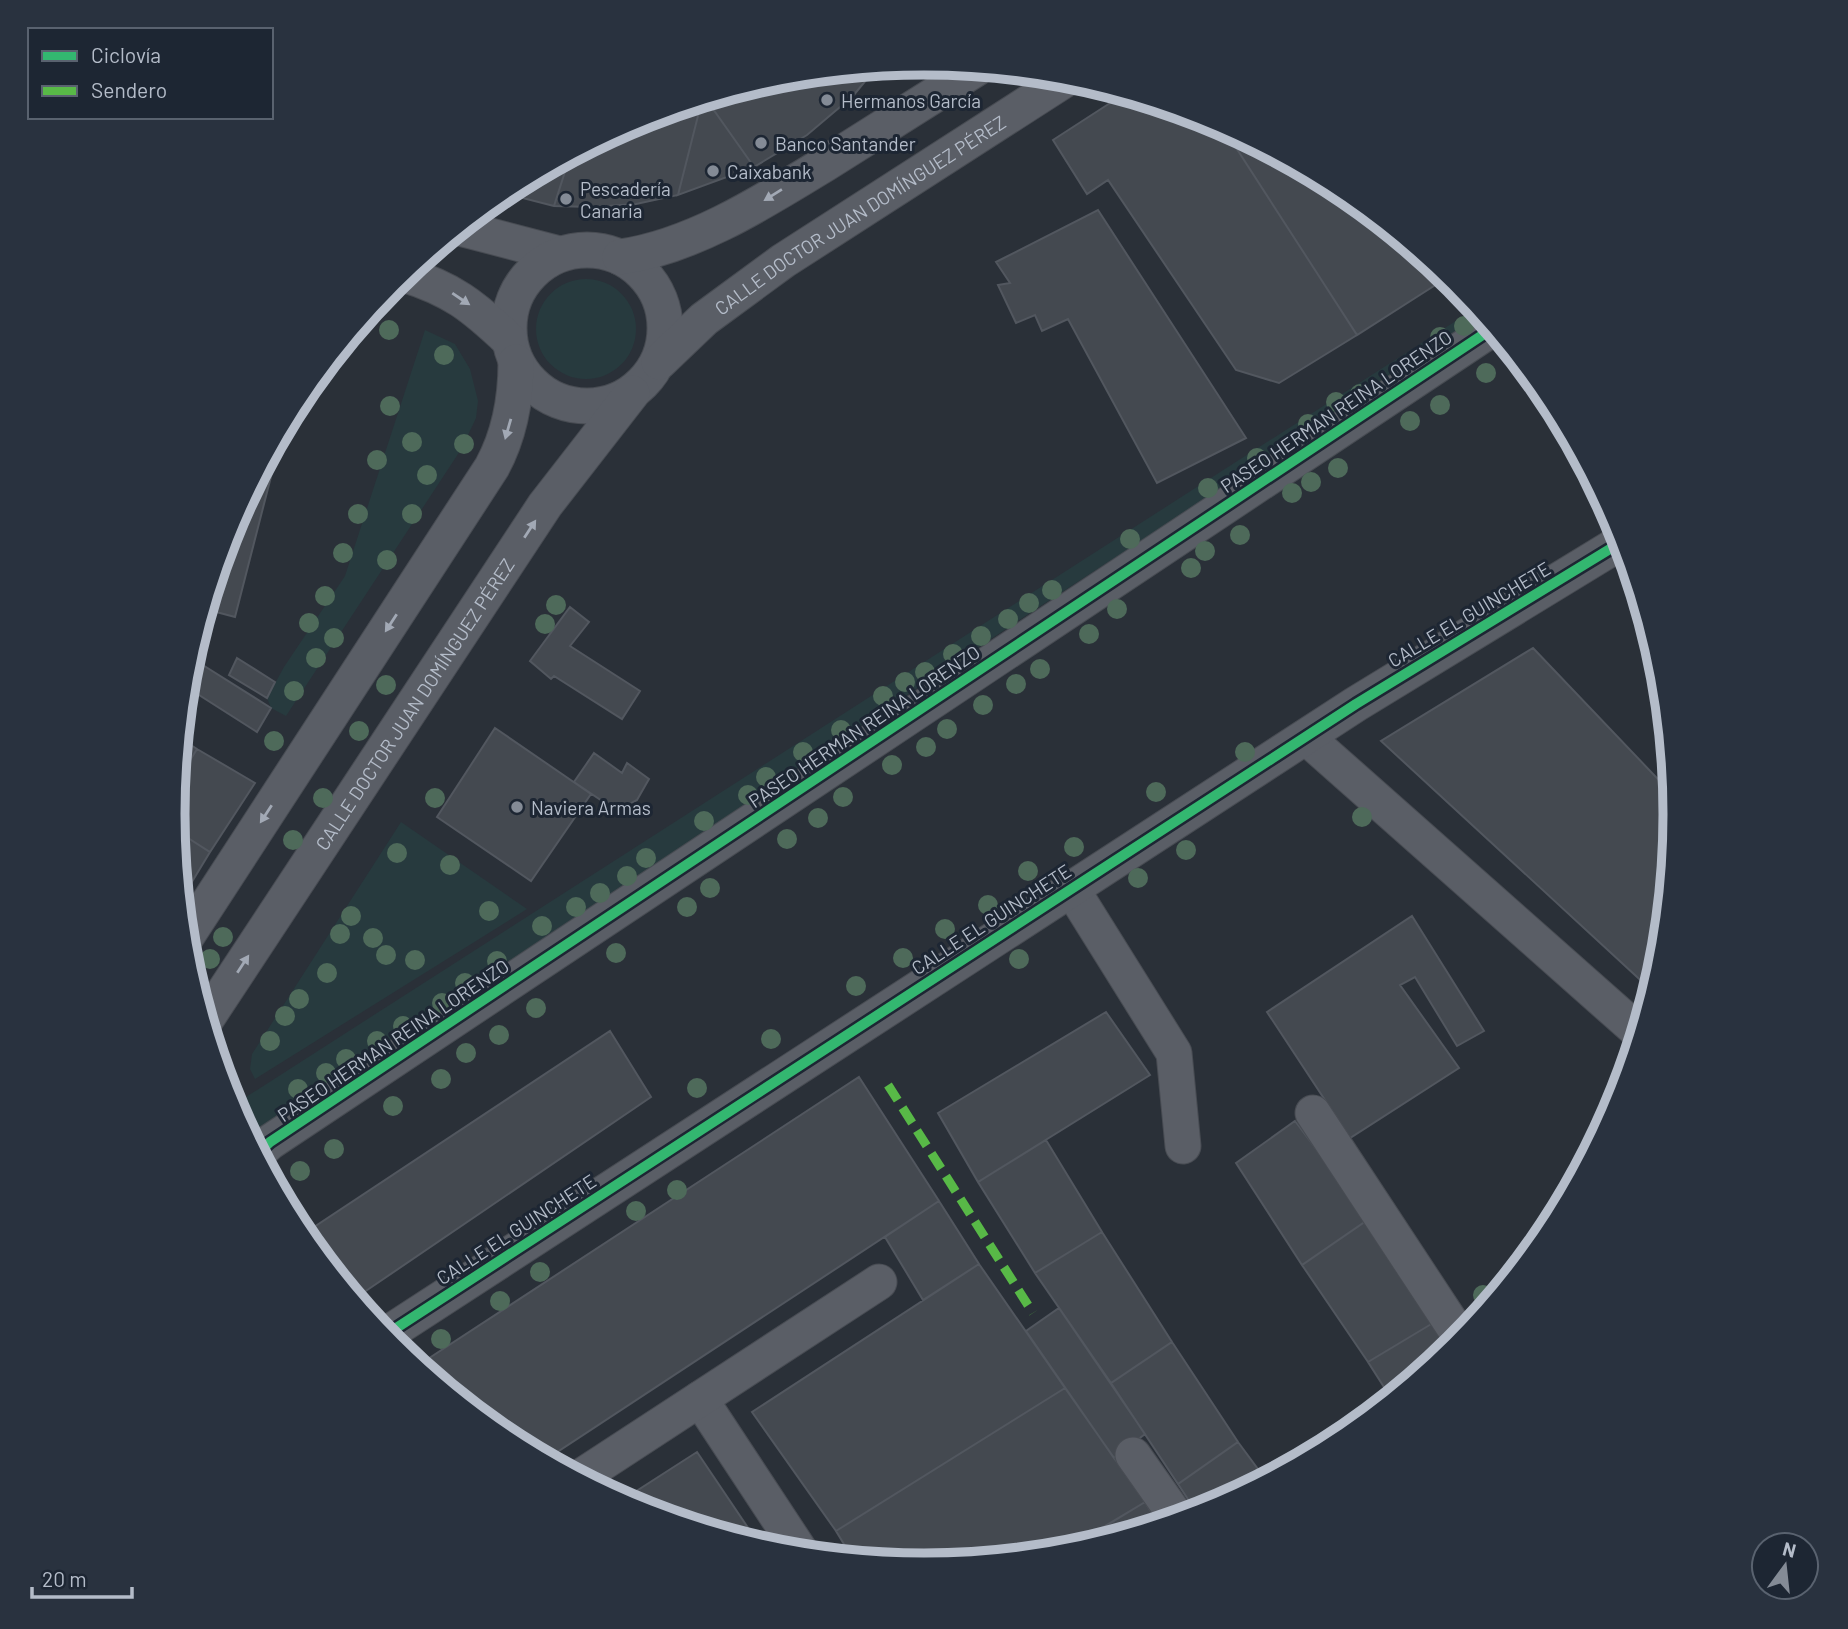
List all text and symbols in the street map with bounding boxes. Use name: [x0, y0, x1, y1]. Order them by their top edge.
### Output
legend: [28, 28, 273, 119]
text: Ciclovía: [91, 42, 161, 67]
text: Sendero: [91, 77, 167, 102]
place label: Hermanos García: [841, 89, 981, 112]
marker: Hermanos García: [819, 92, 835, 108]
street label: CALLE DOCTOR JUAN DOMÍNGUEZ PÉREZ: [710, 110, 1010, 319]
place label: Banco Santander: [775, 132, 916, 155]
marker: Banco Santander: [753, 135, 769, 151]
place label: Caixabank: [727, 160, 812, 183]
marker: Caixabank: [705, 163, 721, 179]
place label: Pescadería Canaria: [580, 177, 671, 222]
one-way arrow: [764, 189, 783, 202]
marker: Pescadería Canaria: [558, 191, 574, 207]
one-way arrow: [451, 293, 471, 306]
street label: PASEO HERMAN REINA LORENZO: [1216, 325, 1456, 497]
one-way arrow: [502, 418, 513, 440]
one-way arrow: [523, 519, 536, 539]
street label: CALLE DOCTOR JUAN DOMÍNGUEZ PÉREZ: [310, 554, 518, 854]
street label: CALLE EL GUINCHETE: [1384, 556, 1554, 672]
one-way arrow: [384, 613, 397, 633]
street label: PASEO HERMAN REINA LORENZO: [744, 640, 984, 812]
place label: Naviera Armas: [531, 796, 651, 819]
marker: Naviera Armas: [509, 799, 525, 815]
one-way arrow: [260, 804, 273, 824]
street label: CALLE EL GUINCHETE: [907, 859, 1075, 979]
street label: PASEO HERMAN REINA LORENZO: [273, 954, 513, 1126]
one-way arrow: [236, 955, 249, 974]
street label: CALLE EL GUINCHETE: [432, 1169, 600, 1289]
north arrow: [1750, 1531, 1820, 1601]
text: N: [1780, 1536, 1799, 1562]
scale bar: [32, 1556, 131, 1600]
text: 20 m: [42, 1566, 87, 1591]

